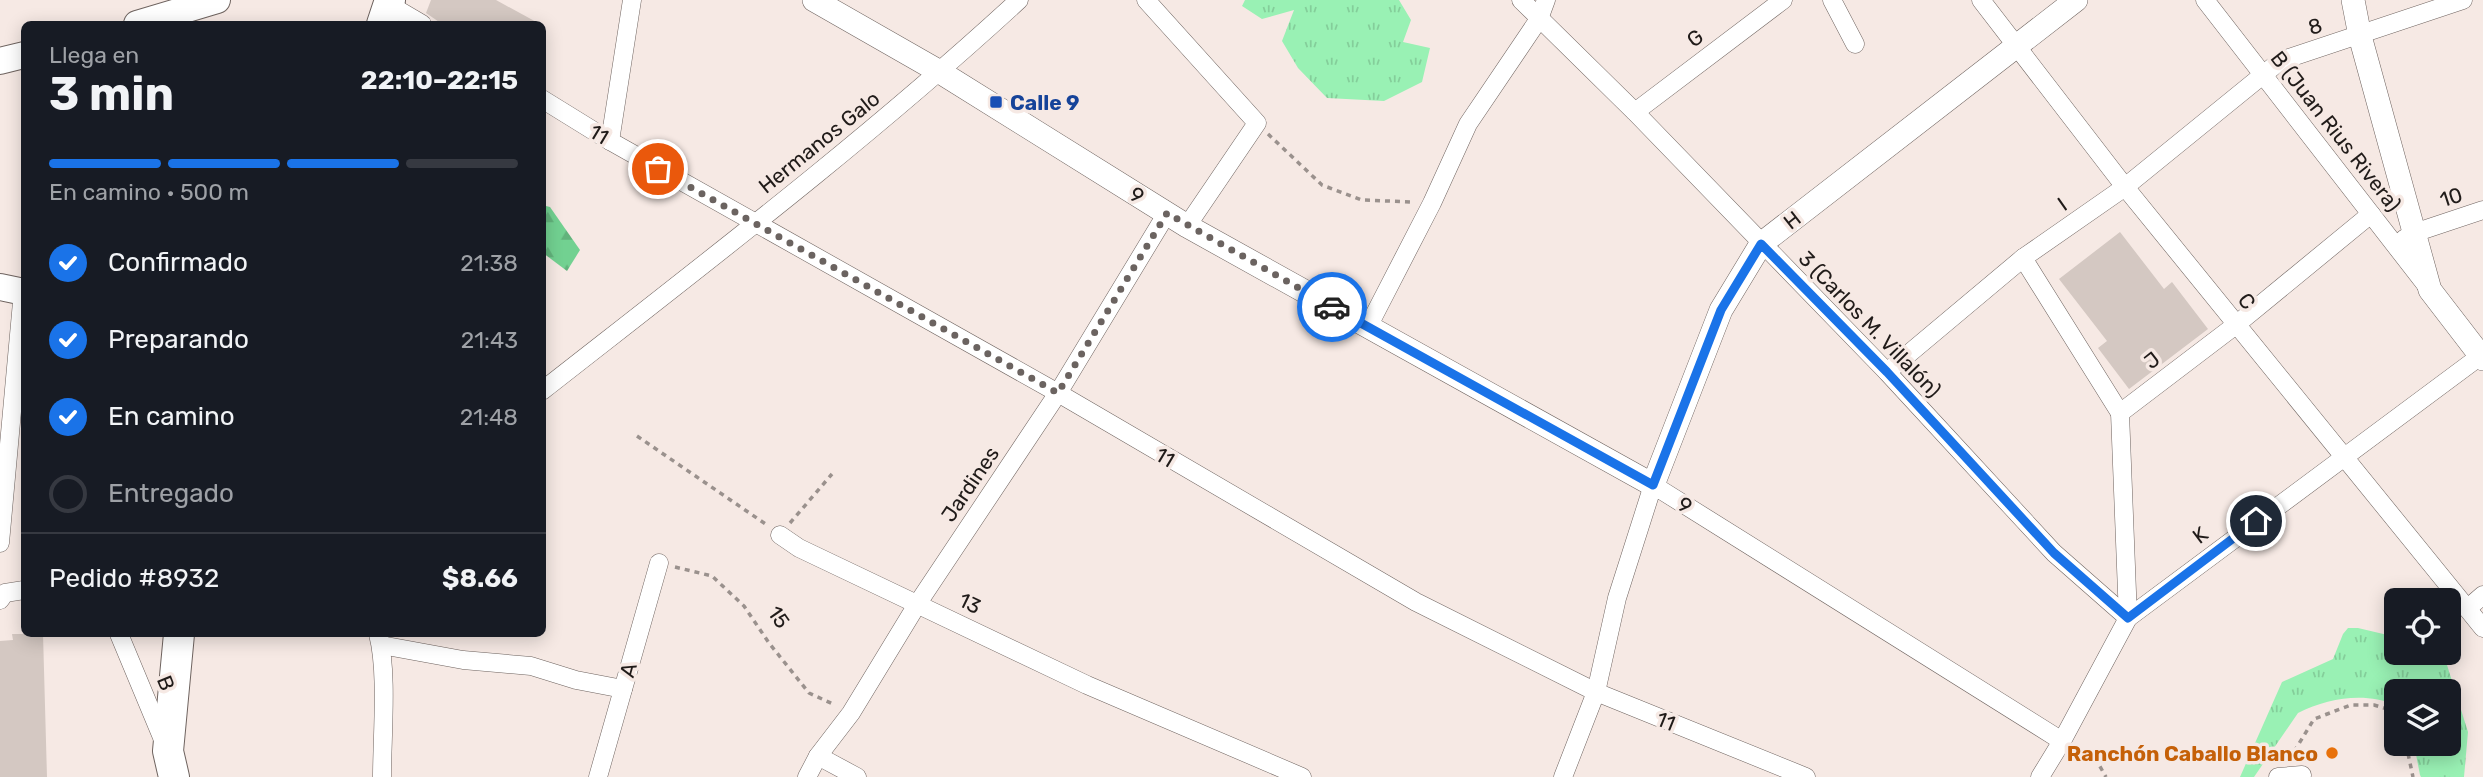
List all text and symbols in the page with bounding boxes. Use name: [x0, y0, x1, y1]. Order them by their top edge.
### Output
street label: 8: [2305, 12, 2325, 40]
street label: G: [1682, 24, 1708, 52]
text: Llega en: [49, 41, 139, 69]
street label: B (Juan Rius Rivera): [2266, 46, 2406, 216]
text: 22:10–22:15: [361, 65, 518, 96]
text: 3 min: [49, 67, 174, 122]
street label: Hermanos Galo: [753, 85, 885, 199]
place label: Calle 9: [1010, 90, 1080, 115]
marker: Calle 9: [988, 94, 1004, 110]
street label: 11: [585, 119, 613, 149]
pin: [628, 139, 688, 199]
icon: bag: [639, 150, 677, 188]
text: En camino · 500 m: [49, 178, 249, 206]
street label: 9: [1125, 181, 1149, 209]
street label: 10: [2437, 182, 2465, 212]
street label: I: [2052, 192, 2072, 216]
street label: H: [1778, 206, 1806, 234]
icon: check: [49, 244, 87, 282]
street label: 3 (Carlos M. Villalón): [1794, 246, 1946, 402]
text: Confirmado: [108, 247, 248, 278]
text: 21:38: [460, 249, 518, 277]
courier: [1297, 272, 1367, 342]
icon: car: [1313, 288, 1351, 326]
street label: C: [2233, 288, 2261, 314]
icon: check: [49, 321, 87, 359]
text: Preparando: [108, 324, 249, 355]
text: 21:43: [461, 326, 518, 354]
street label: J: [2139, 346, 2165, 374]
icon: check: [49, 398, 87, 436]
text: En camino: [108, 401, 235, 432]
text: 21:48: [460, 403, 518, 431]
street label: Jardines: [936, 442, 1004, 526]
street label: 11: [1151, 442, 1179, 472]
text: Entregado: [108, 478, 234, 509]
street label: 9: [1673, 491, 1697, 519]
pin: [2226, 491, 2286, 551]
icon: home: [2237, 502, 2275, 540]
street label: K: [2187, 521, 2213, 549]
text: Pedido #8932: [49, 563, 219, 594]
text: $8.66: [442, 563, 518, 594]
street label: 13: [955, 587, 985, 619]
map controls: [2384, 588, 2461, 756]
button: locate: [2384, 588, 2461, 665]
street label: 15: [763, 601, 795, 633]
street label: A: [614, 660, 642, 680]
street label: B: [152, 672, 180, 694]
button: layers: [2384, 679, 2461, 756]
street label: 11: [1653, 706, 1679, 736]
place label: Ranchón Caballo Blanco: [2067, 741, 2318, 766]
marker: Ranchón Caballo Blanco: [2324, 745, 2340, 761]

